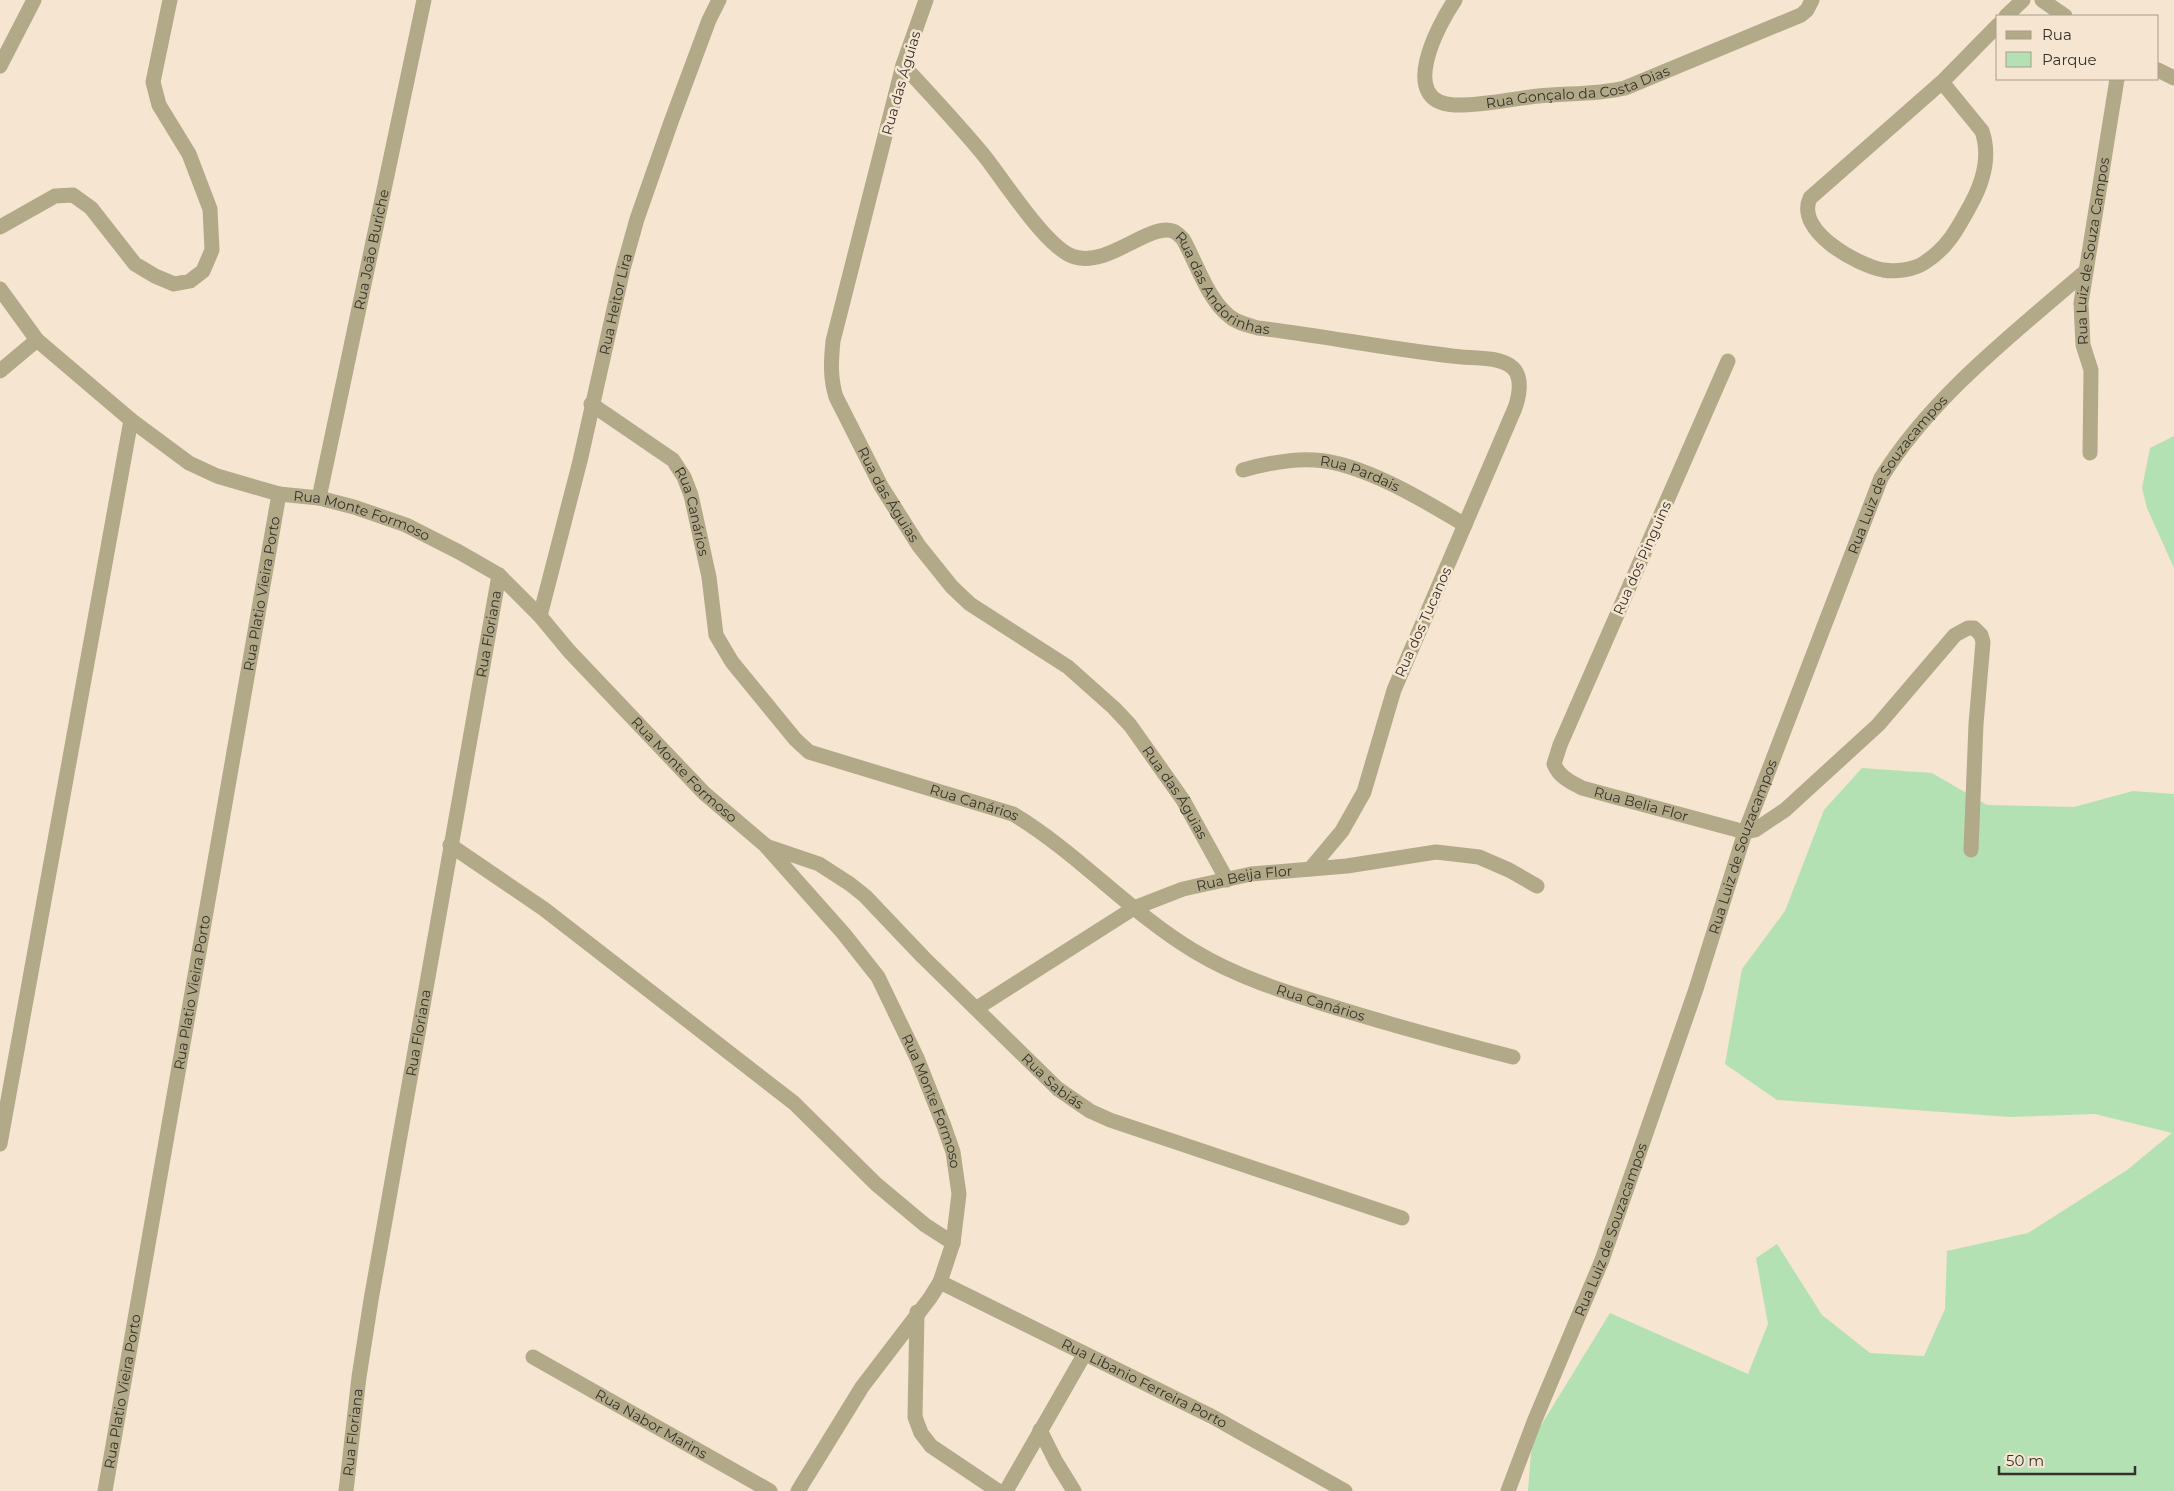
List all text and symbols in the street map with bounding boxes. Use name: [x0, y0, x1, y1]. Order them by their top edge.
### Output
legend: [1996, 15, 2159, 80]
text: Rua: [2042, 25, 2072, 44]
street label: Rua das Águias: [878, 29, 925, 137]
text: Parque: [2042, 50, 2097, 69]
street label: Rua Gonçalo da Costa Dias: [1485, 61, 1672, 112]
street label: Rua Luiz de Souza Campos: [2072, 156, 2113, 345]
street label: Rua João Buriche: [350, 187, 393, 311]
street label: Rua das Andorinhas: [1172, 228, 1271, 338]
street label: Rua Heitor Lira: [595, 251, 636, 357]
street label: Rua Luiz de Souzacampos: [1844, 391, 1951, 557]
street label: Rua das Águias: [854, 444, 923, 546]
street label: Rua Pardais: [1319, 451, 1403, 496]
street label: Rua Canários: [671, 463, 713, 558]
street label: Rua Monte Formoso: [293, 486, 433, 545]
street label: Rua dos Pinguins: [1609, 498, 1675, 618]
street label: Rua Platio Vieira Porto: [239, 515, 284, 672]
street label: Rua dos Tucanos: [1391, 564, 1455, 680]
street label: Rua Floriana: [472, 589, 505, 679]
street label: Rua Monte Formoso: [627, 713, 741, 827]
street label: Rua das Águias: [1138, 742, 1212, 842]
street label: Rua Luiz de Souzacampos: [1705, 757, 1781, 936]
street label: Rua Canários: [928, 780, 1023, 825]
street label: Rua Belia Flor: [1592, 783, 1691, 825]
street label: Rua Beija Flor: [1194, 862, 1293, 895]
street label: Rua Platio Vieira Porto: [170, 914, 214, 1071]
street label: Rua Canários: [1274, 980, 1367, 1025]
street label: Rua Floriana: [402, 988, 435, 1078]
street label: Rua Monte Formoso: [898, 1031, 964, 1170]
street label: Rua Sabiás: [1018, 1049, 1087, 1113]
street label: Rua Luiz de Souzacampos: [1570, 1140, 1651, 1319]
street label: Rua Platio Vieira Porto: [100, 1313, 145, 1470]
street label: Rua Libanio Ferreira Porto: [1058, 1334, 1231, 1432]
street label: Rua Nabor Marins: [592, 1385, 711, 1463]
street label: Rua Floriana: [339, 1388, 367, 1477]
scale bar: [1999, 1444, 2135, 1476]
text: 50 m: [2006, 1451, 2044, 1470]

